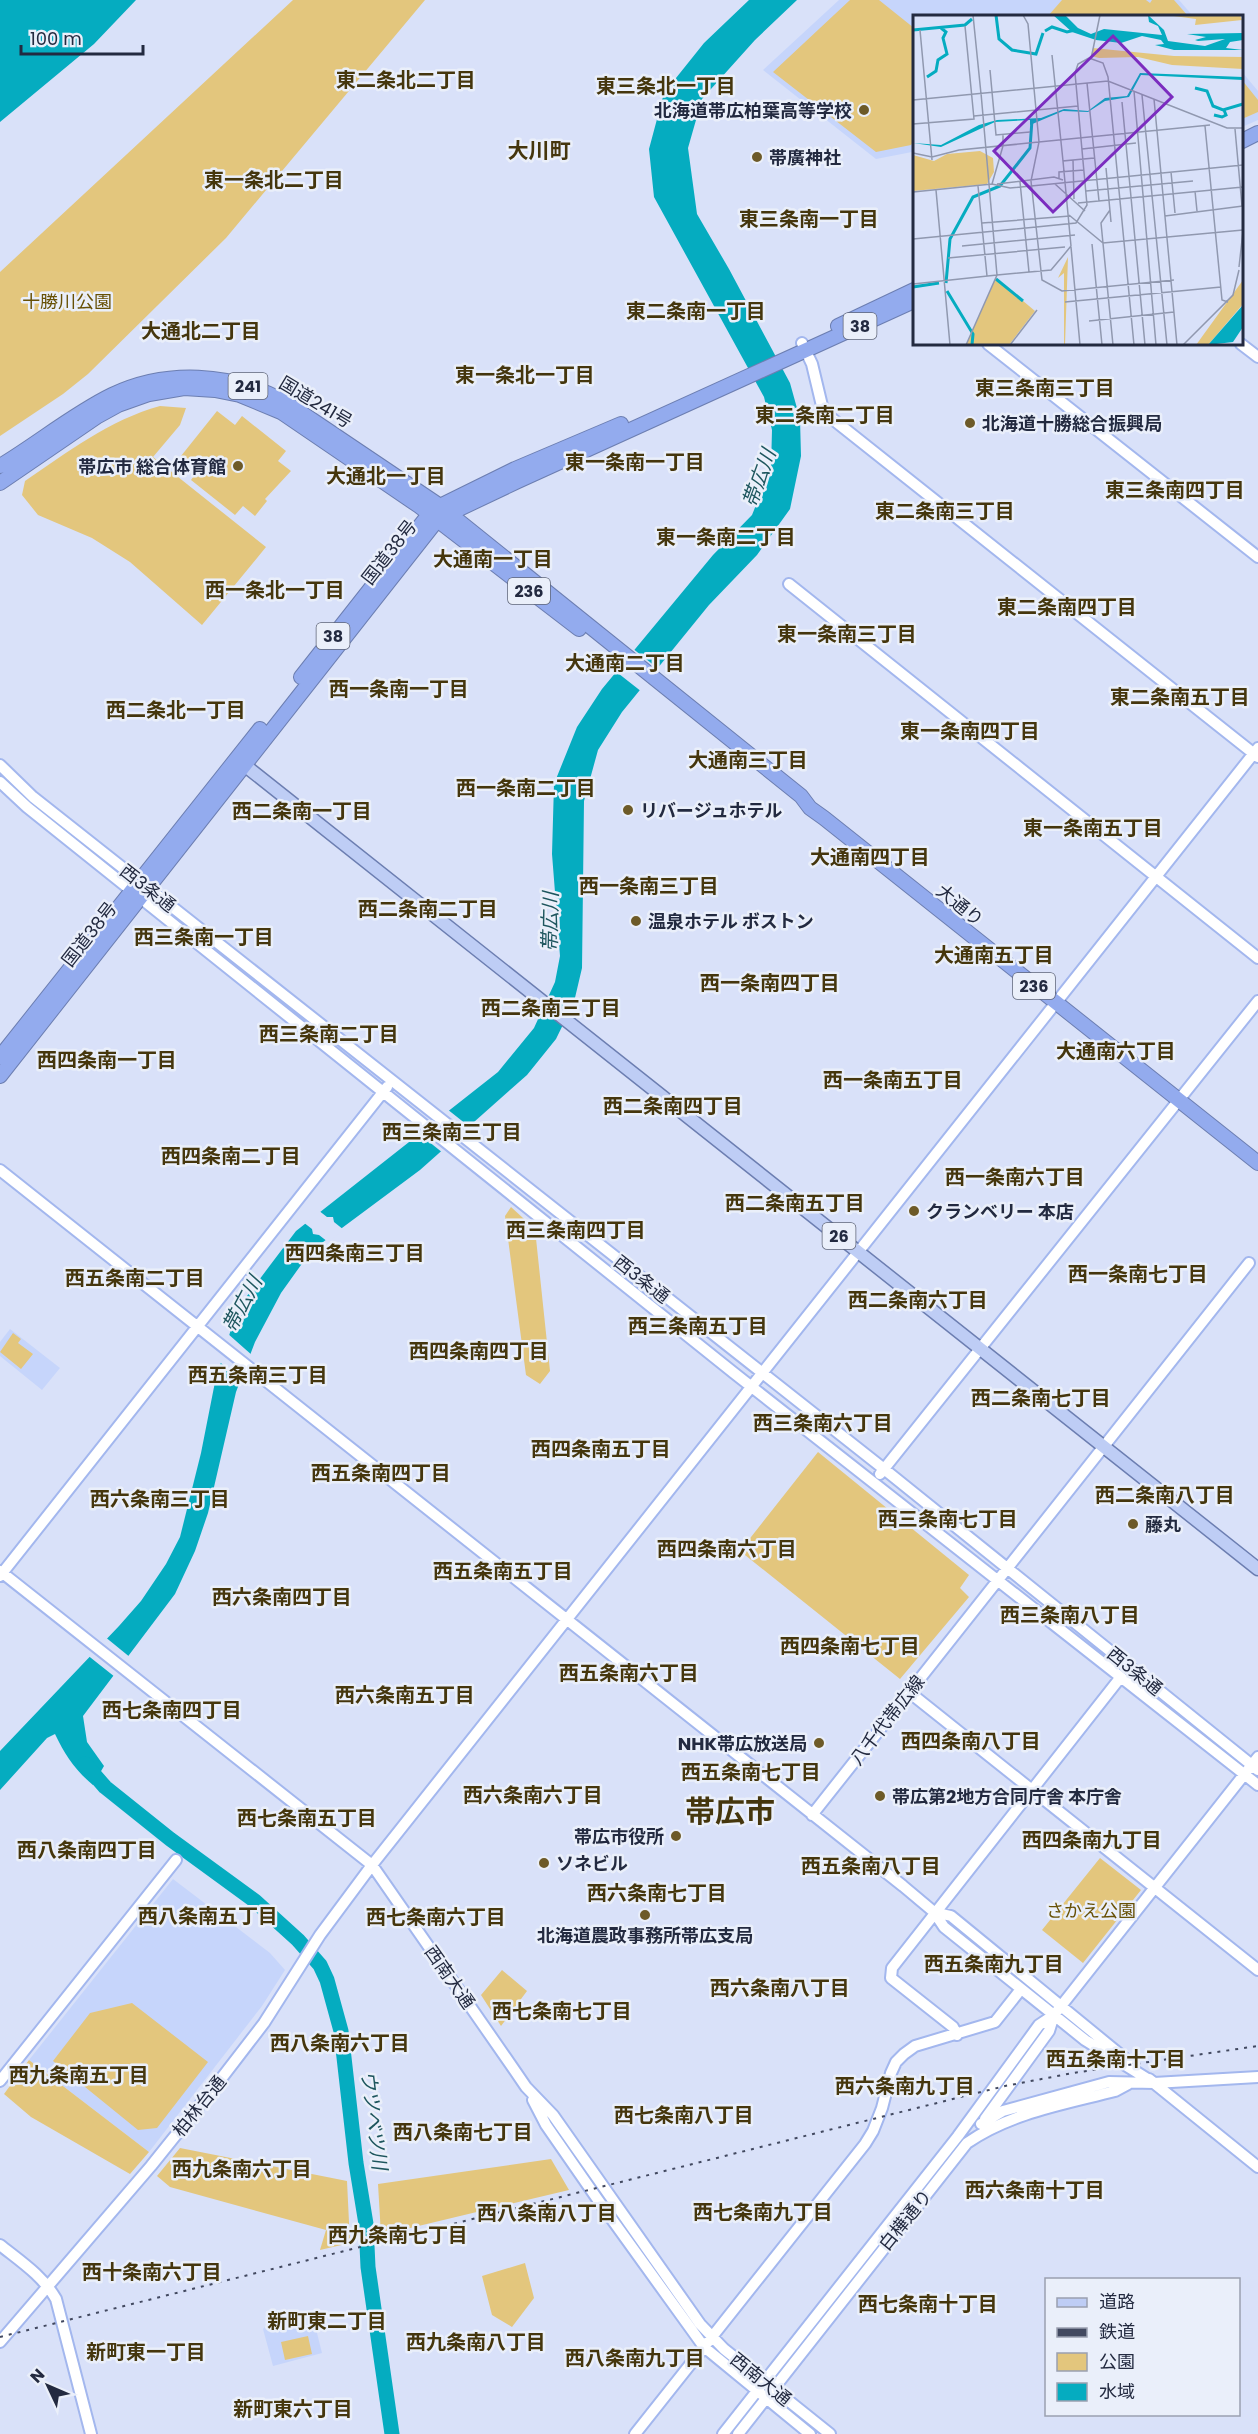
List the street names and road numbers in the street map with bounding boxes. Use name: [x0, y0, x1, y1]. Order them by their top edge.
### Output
road number: 38: [844, 313, 876, 339]
street label: 国道241号: [275, 370, 357, 434]
road number: 241: [228, 373, 268, 399]
street label: 国道38号: [356, 514, 422, 590]
road number: 236: [508, 578, 550, 604]
road number: 38: [316, 623, 350, 649]
street label: 西3条通: [115, 858, 181, 918]
street label: 大通り: [931, 878, 989, 932]
street label: 国道38号: [56, 896, 122, 972]
road number: 236: [1013, 973, 1055, 999]
road number: 26: [822, 1223, 856, 1249]
street label: 西3条通: [609, 1249, 675, 1309]
street label: 西3条通: [1102, 1641, 1168, 1701]
street label: 八千代帯広線: [844, 1670, 930, 1770]
street label: 西南大通: [419, 1940, 481, 2014]
street label: 柏林台通: [167, 2070, 231, 2142]
street label: 白樺通り: [873, 2184, 937, 2256]
street label: 西南大通: [725, 2347, 797, 2411]

